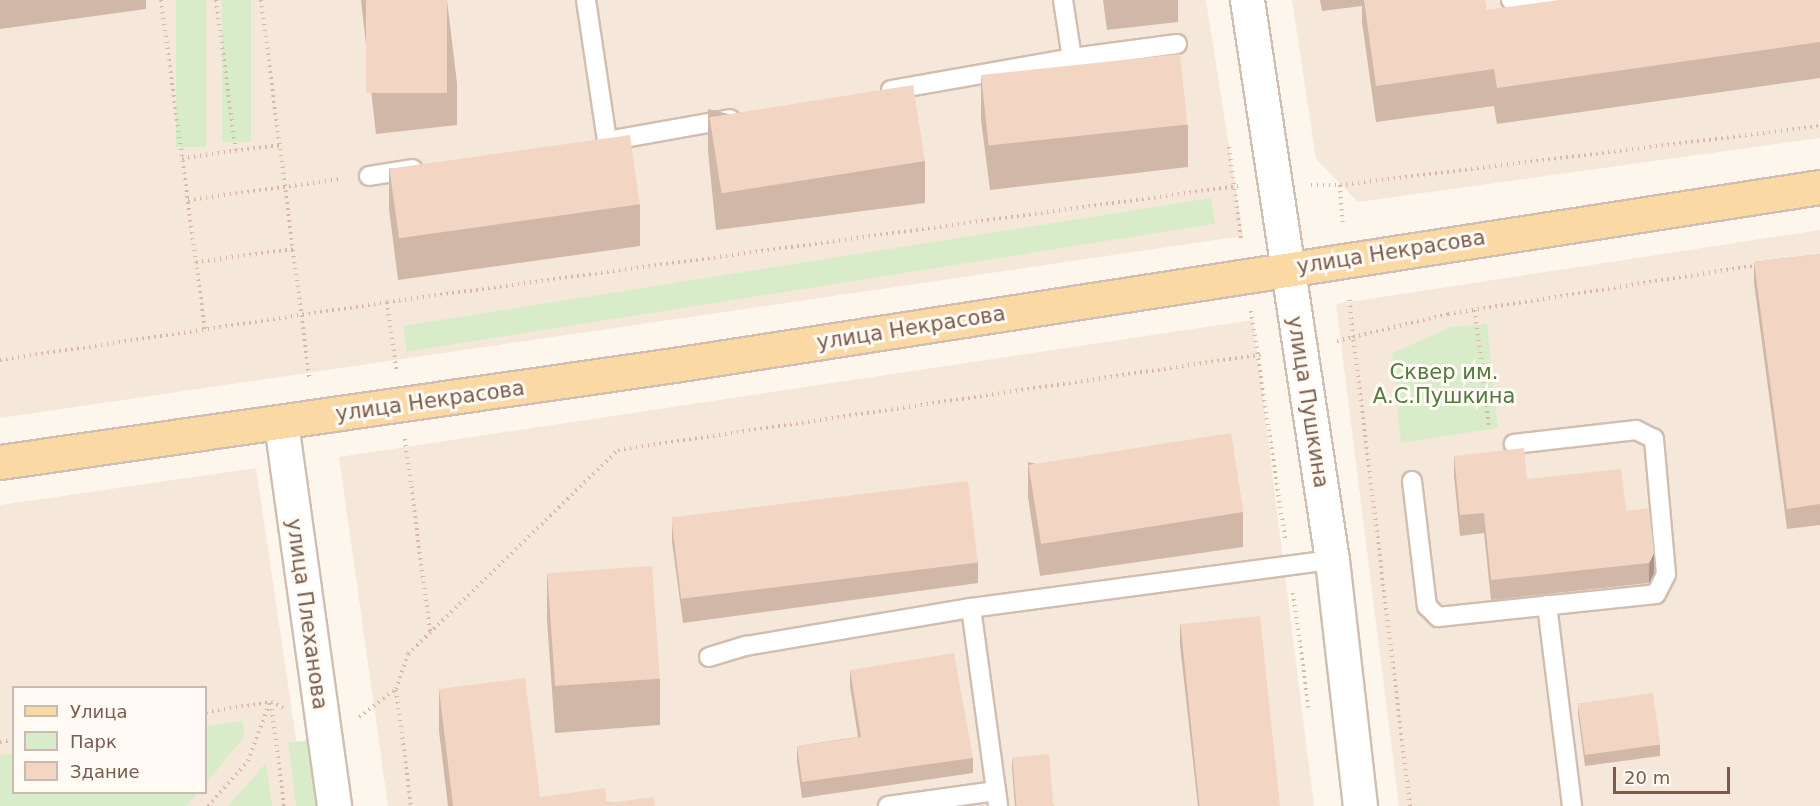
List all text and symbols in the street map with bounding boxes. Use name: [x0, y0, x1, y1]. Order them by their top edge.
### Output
street label: улица Некрасова: [1295, 225, 1487, 279]
street label: улица Некрасова: [815, 301, 1007, 355]
street label: улица Пушкина: [1282, 314, 1334, 490]
park label: Сквер им. А.С.Пушкина: [1373, 359, 1515, 409]
street label: улица Некрасова: [334, 375, 526, 427]
street label: улица Плеханова: [281, 517, 333, 711]
legend: [12, 686, 207, 794]
text: Улица: [70, 701, 127, 722]
text: Парк: [70, 731, 117, 752]
scale bar: [1616, 755, 1733, 793]
text: Здание: [70, 761, 140, 782]
text: 20 m: [1624, 767, 1670, 788]

